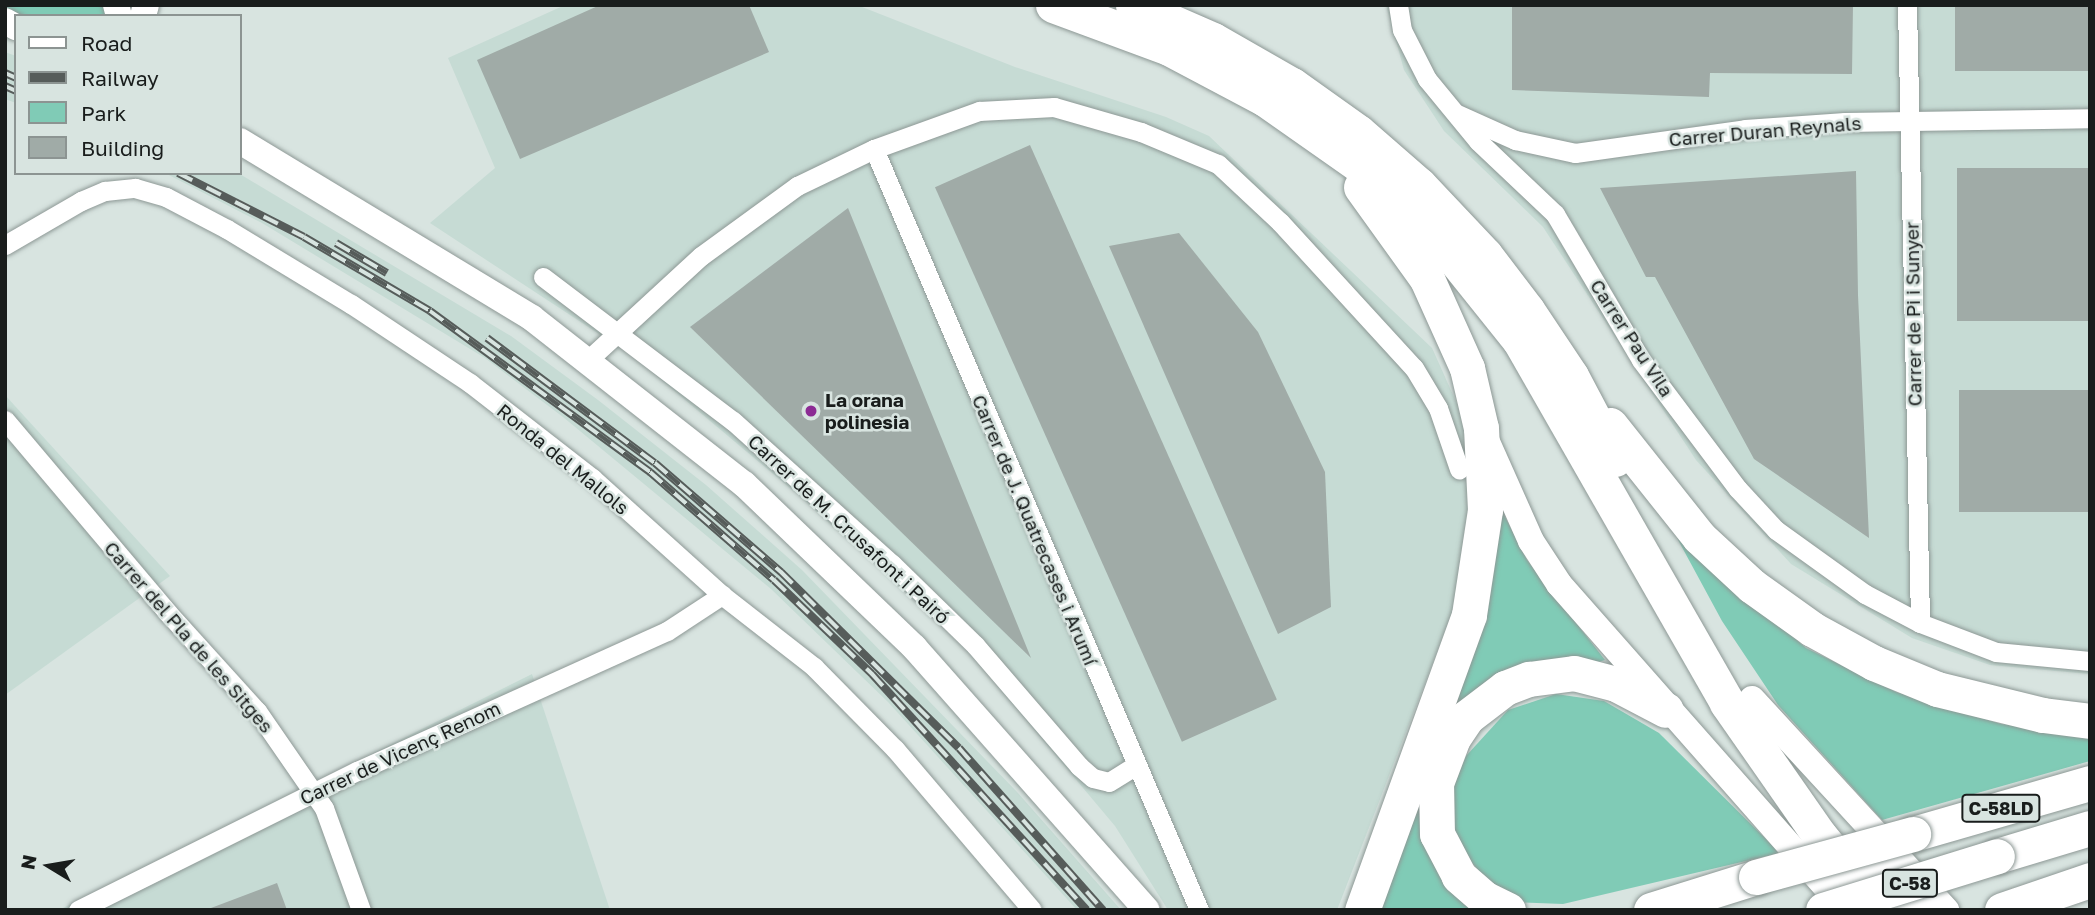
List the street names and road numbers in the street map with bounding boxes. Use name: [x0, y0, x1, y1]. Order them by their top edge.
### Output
street label: Carrer Duran Reynals: [1668, 111, 1862, 151]
street label: Carrer de Pi i Sunyer: [1900, 221, 1926, 407]
street label: Carrer Pau Vila: [1586, 275, 1678, 401]
street label: Carrer de J. Quatrecases i Arumí: [968, 391, 1102, 669]
street label: Ronda del Mallols: [492, 399, 634, 519]
street label: Carrer de M. Crusafont i Pairó: [744, 430, 954, 628]
street label: Carrer del Pla de les Sitges: [100, 537, 278, 737]
street label: Carrer de Vicenç Renom: [296, 696, 504, 810]
road number: C-58LD: [1961, 794, 2041, 822]
road number: C-58: [1880, 868, 1940, 898]

